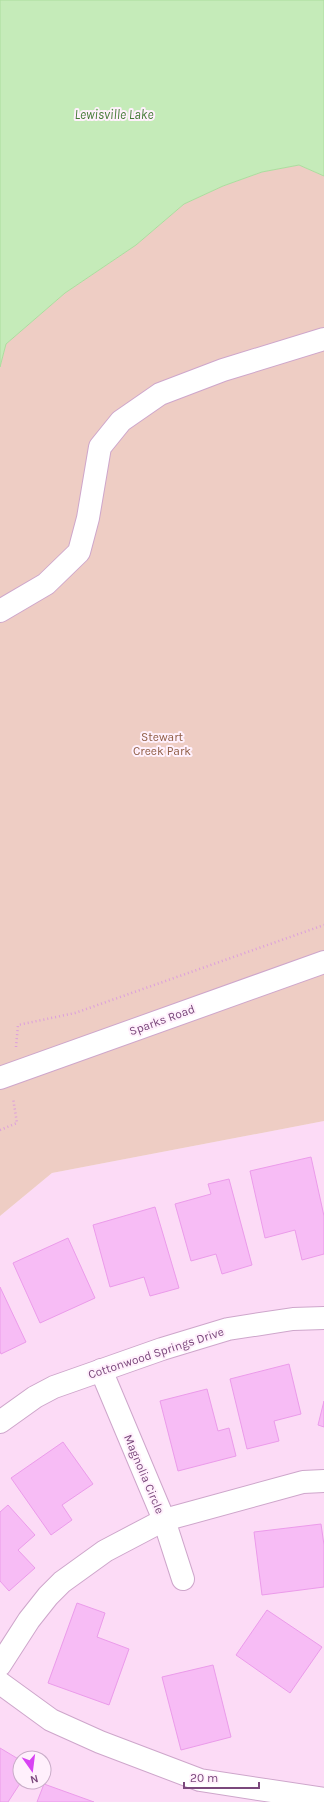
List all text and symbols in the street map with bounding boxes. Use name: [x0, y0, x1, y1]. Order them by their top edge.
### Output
water label: Lewisville Lake: [74, 107, 154, 122]
park label: Stewart Creek Park: [133, 730, 191, 758]
street label: Sparks Road: [127, 1002, 197, 1038]
street label: Cottonwood Springs Drive: [86, 1324, 226, 1382]
street label: Magnolia Circle: [121, 1432, 167, 1516]
north arrow: [12, 1750, 52, 1790]
scale bar: [184, 1764, 259, 1790]
text: 20 m: [190, 1771, 218, 1785]
text: N: [29, 1772, 40, 1786]

